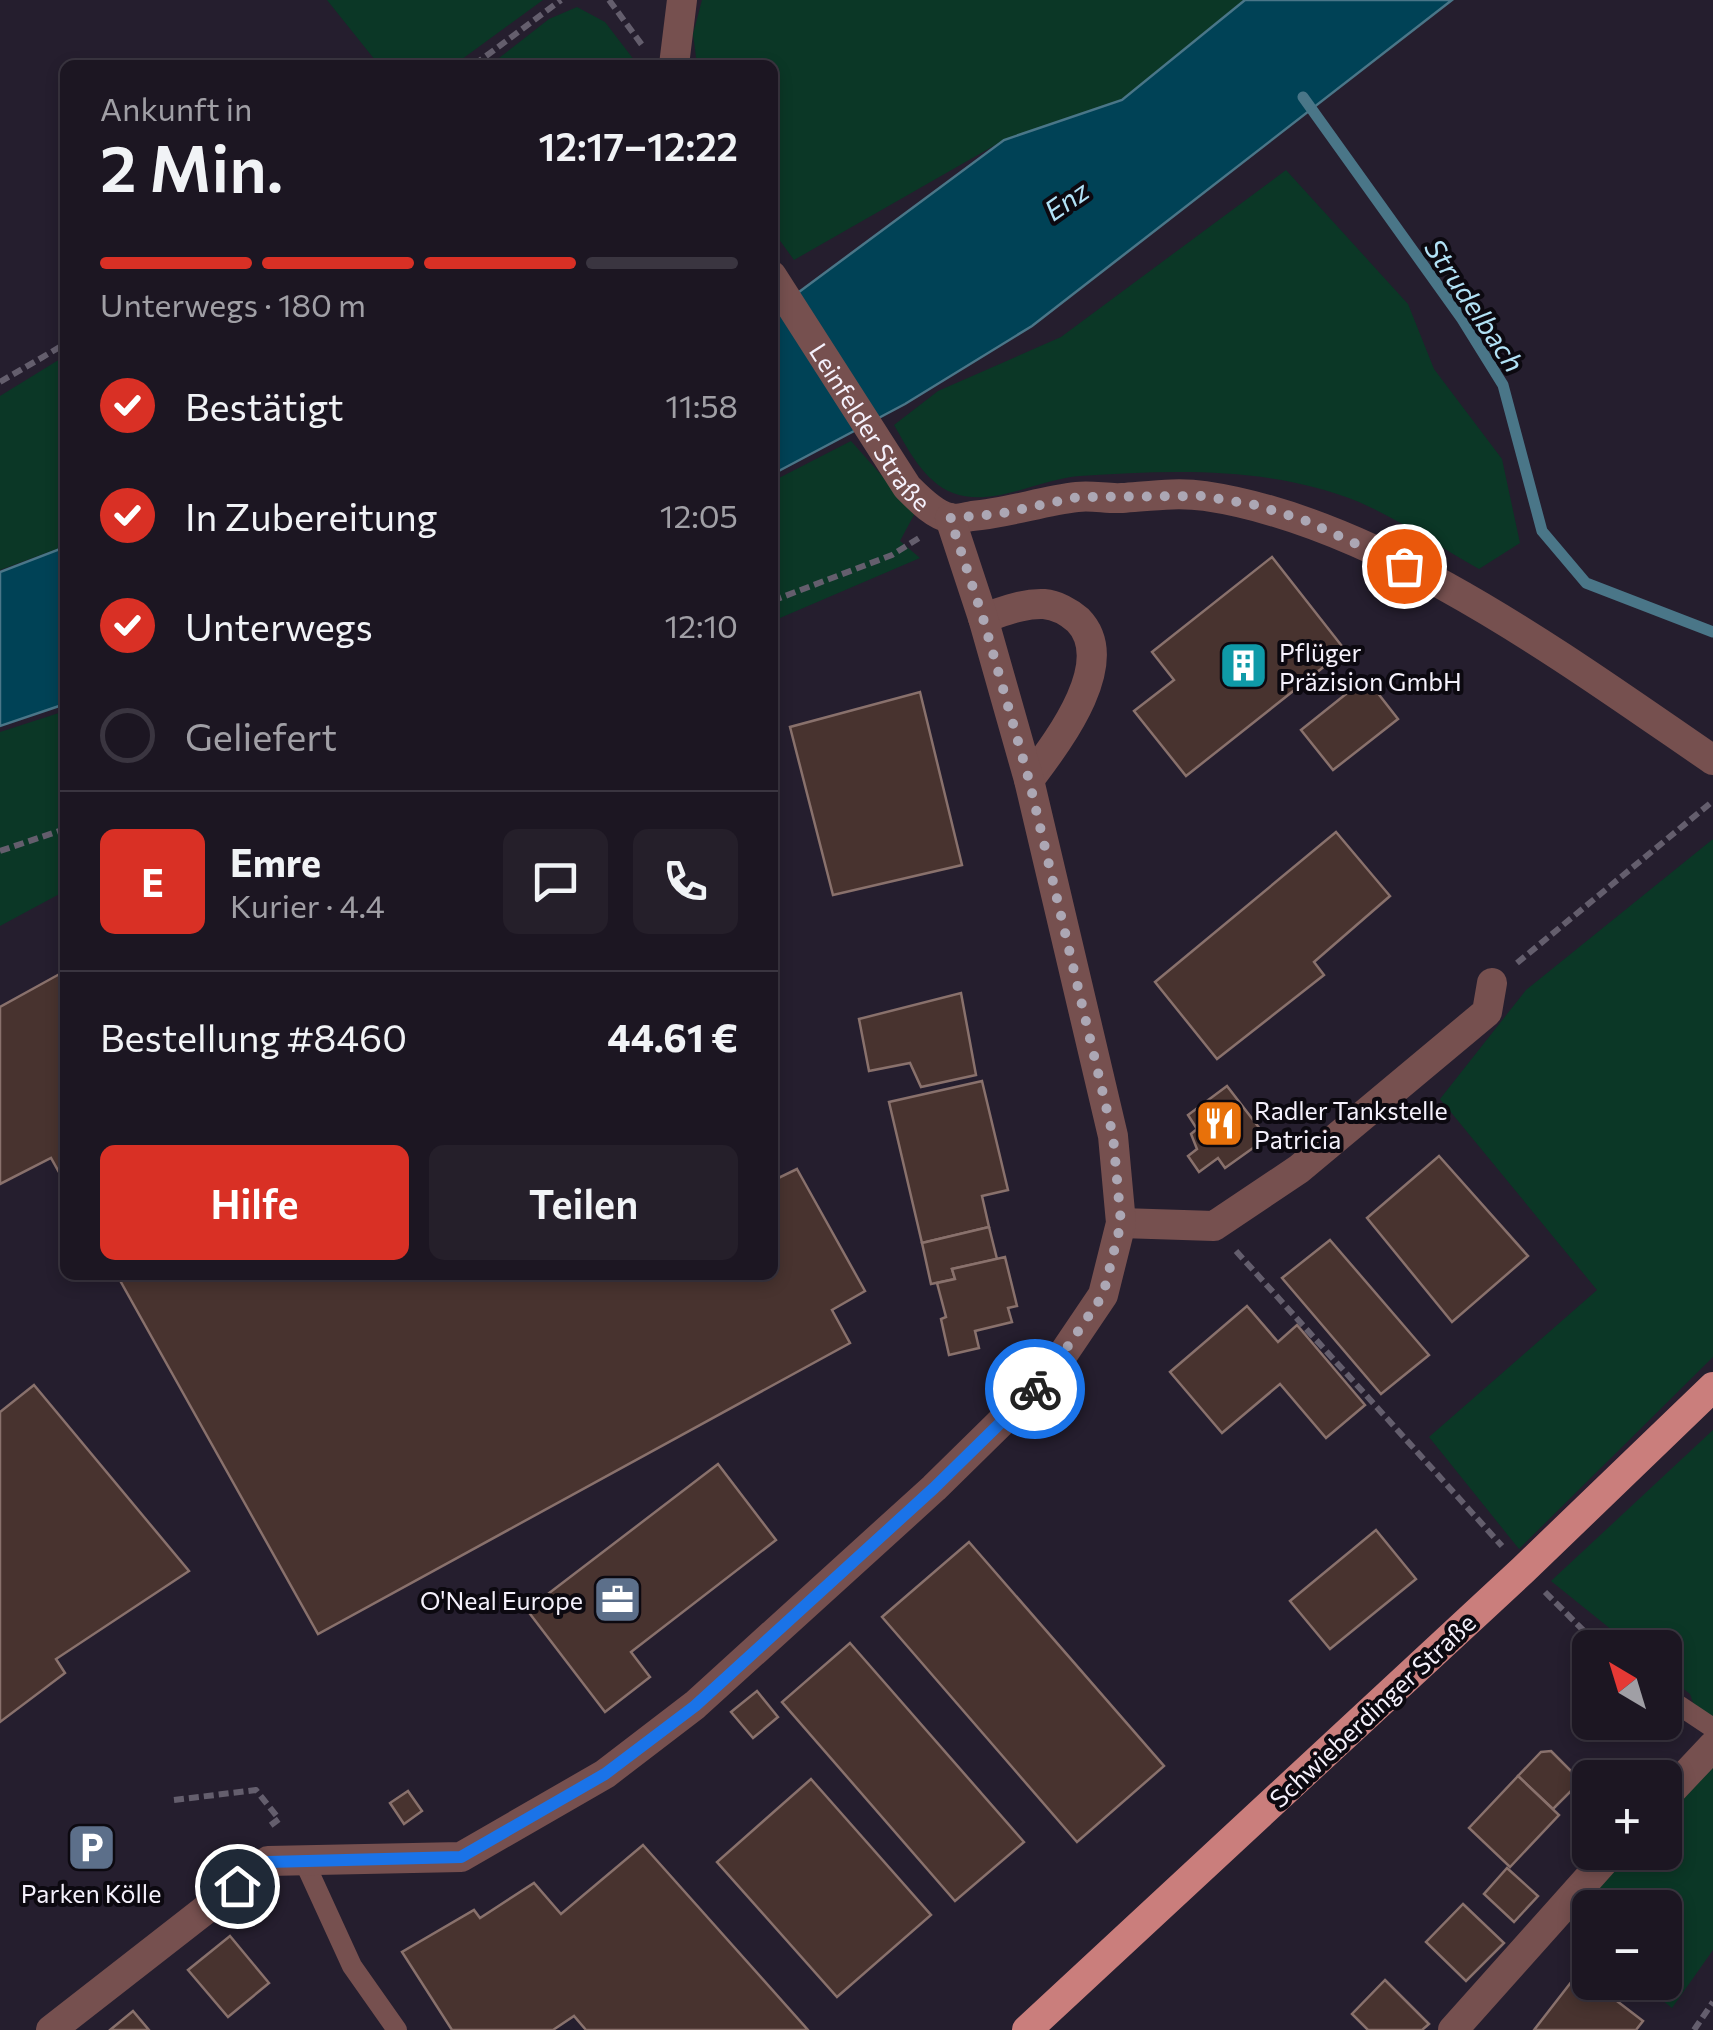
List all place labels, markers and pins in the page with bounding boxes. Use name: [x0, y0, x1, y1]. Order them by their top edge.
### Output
pin: [1362, 524, 1447, 609]
place label: Pflüger Präzision GmbH: [1279, 637, 1462, 696]
building icon: Pflüger Präzision GmbH: [1218, 640, 1270, 692]
place label: Radler Tankstelle Patricia: [1254, 1095, 1448, 1154]
restaurant icon: Radler Tankstelle Patricia: [1193, 1098, 1245, 1150]
office icon: O'Neal Europe: [592, 1574, 644, 1626]
place label: O'Neal Europe: [420, 1585, 583, 1615]
parking icon: Parken Kölle: [65, 1821, 117, 1873]
pin: [195, 1844, 280, 1929]
place label: Parken Kölle: [21, 1878, 161, 1908]

